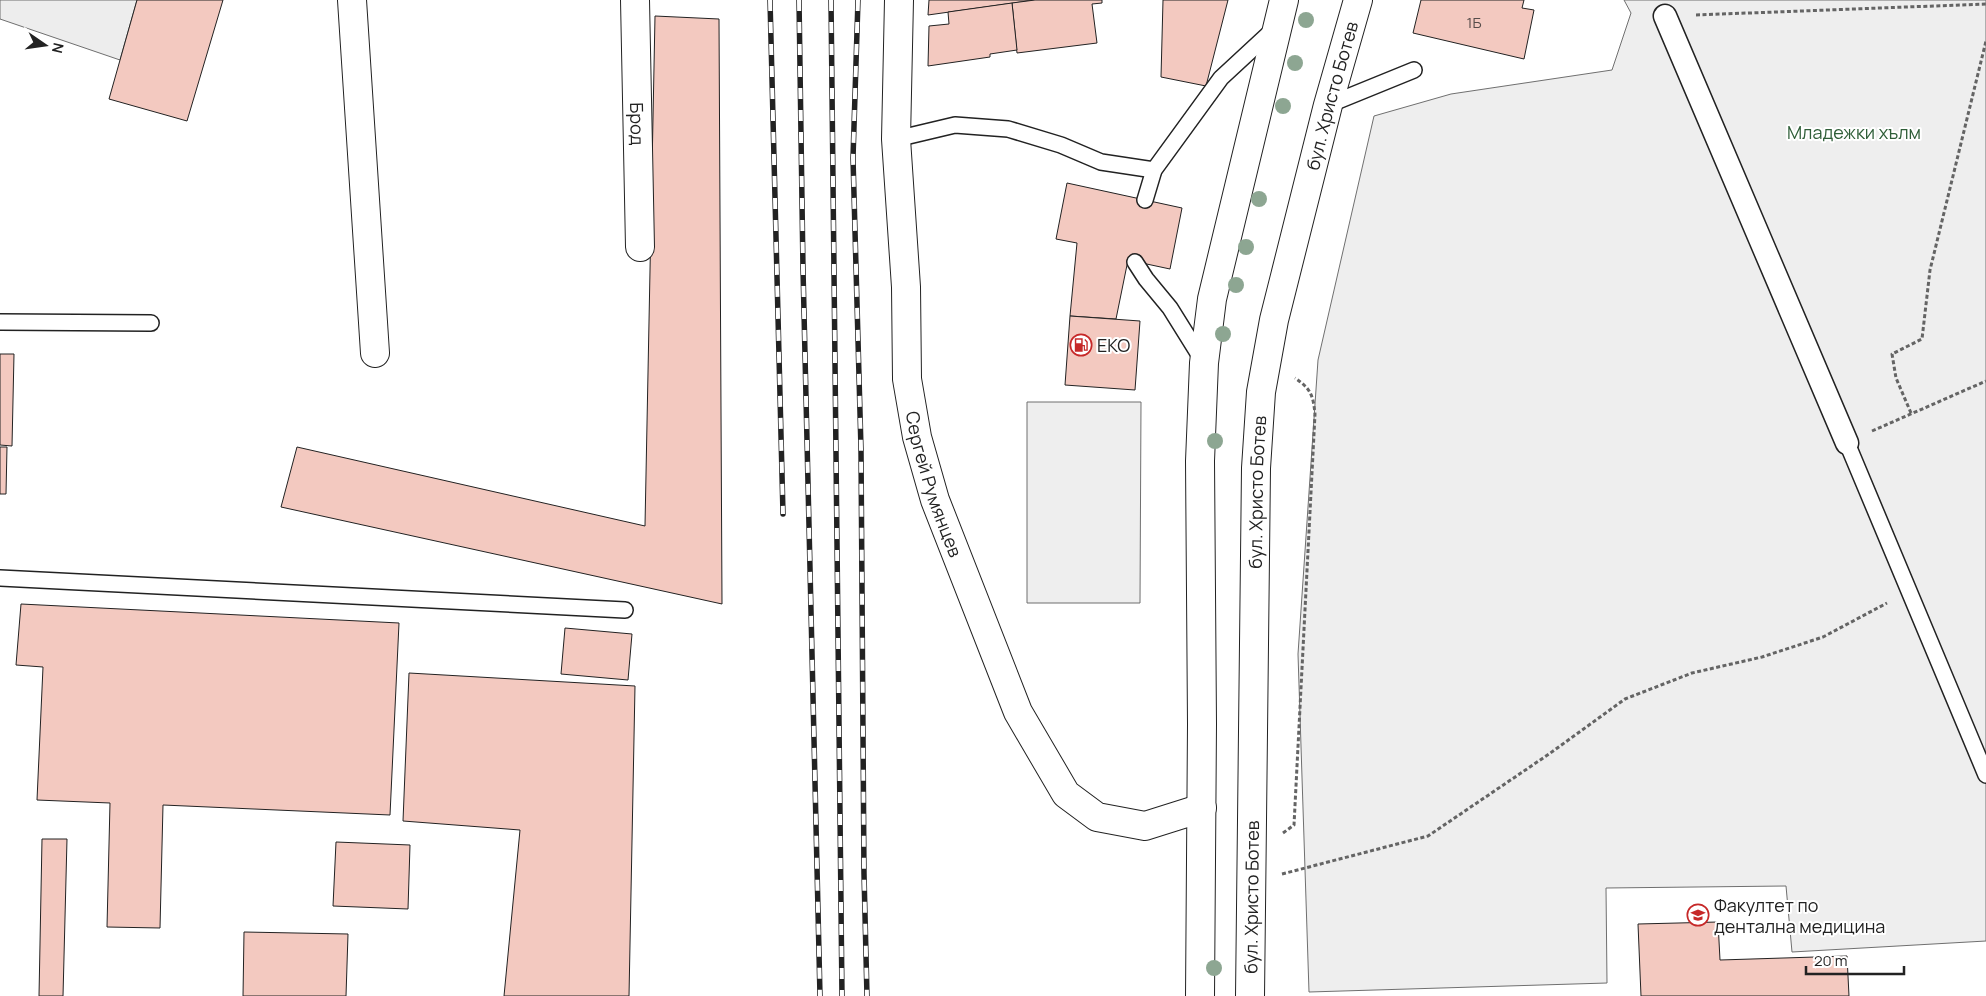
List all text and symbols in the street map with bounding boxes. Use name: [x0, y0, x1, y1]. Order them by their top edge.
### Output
house number: 1Б: [1467, 12, 1481, 33]
street label: бул. Христо Ботев: [1300, 18, 1363, 173]
north arrow: [20, 20, 70, 70]
text: N: [48, 41, 69, 55]
street label: Брод: [625, 102, 650, 146]
park label: Младежки хълм: [1787, 120, 1921, 144]
fuel station icon: EKO: [1069, 333, 1093, 357]
place label: EKO: [1097, 333, 1130, 357]
street label: Сергей Румянцев: [901, 409, 968, 561]
street label: бул. Христо Ботев: [1243, 414, 1271, 569]
street label: бул. Христо Ботев: [1238, 820, 1264, 974]
place label: Факултет по дентална медицина: [1714, 893, 1885, 938]
school or university icon: Факултет по дентална медицина: [1686, 903, 1710, 927]
scale bar: [1806, 944, 1904, 976]
text: 20 m: [1814, 950, 1847, 971]

